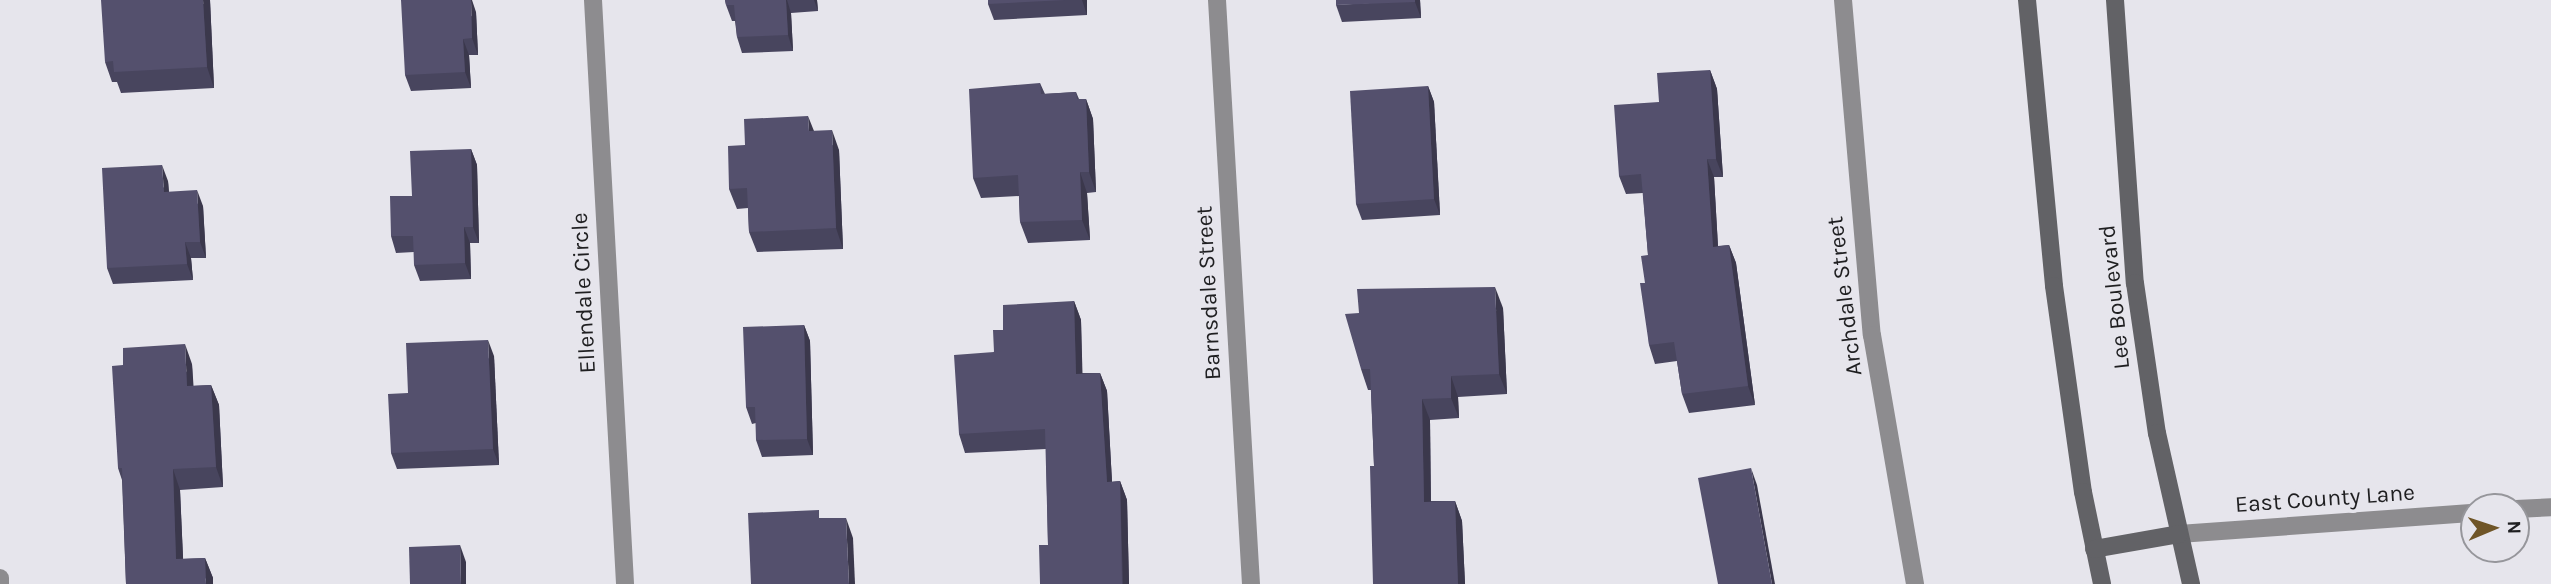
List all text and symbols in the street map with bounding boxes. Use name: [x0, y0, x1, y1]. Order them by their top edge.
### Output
street label: Barnsdale Street: [1191, 205, 1227, 381]
street label: Ellendale Circle: [566, 212, 602, 374]
street label: Archdale Street: [1822, 215, 1868, 377]
street label: Lee Boulevard: [2094, 223, 2136, 371]
street label: East County Lane: [2234, 479, 2416, 519]
north arrow: [2460, 493, 2530, 563]
text: N: [2503, 520, 2525, 535]

